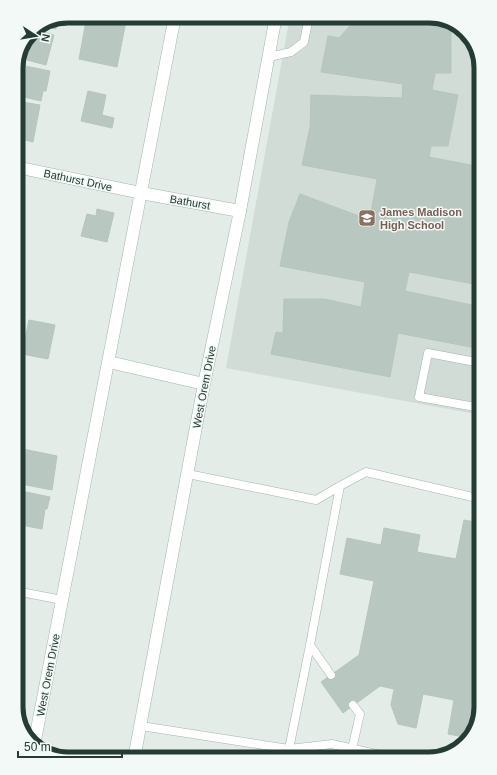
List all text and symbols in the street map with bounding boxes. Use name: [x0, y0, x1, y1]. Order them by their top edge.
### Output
north arrow: [16, 16, 56, 56]
text: N: [39, 33, 52, 43]
street label: Bathurst Drive: [43, 167, 113, 193]
street label: Bathurst: [169, 193, 211, 211]
place label: James Madison High School: [380, 206, 462, 231]
school or university icon: James Madison High School: [357, 208, 377, 228]
street label: West Orem Drive: [190, 345, 218, 429]
street label: West Orem Drive: [34, 633, 62, 717]
scale bar: [18, 733, 122, 759]
text: 50 m: [24, 740, 51, 754]

